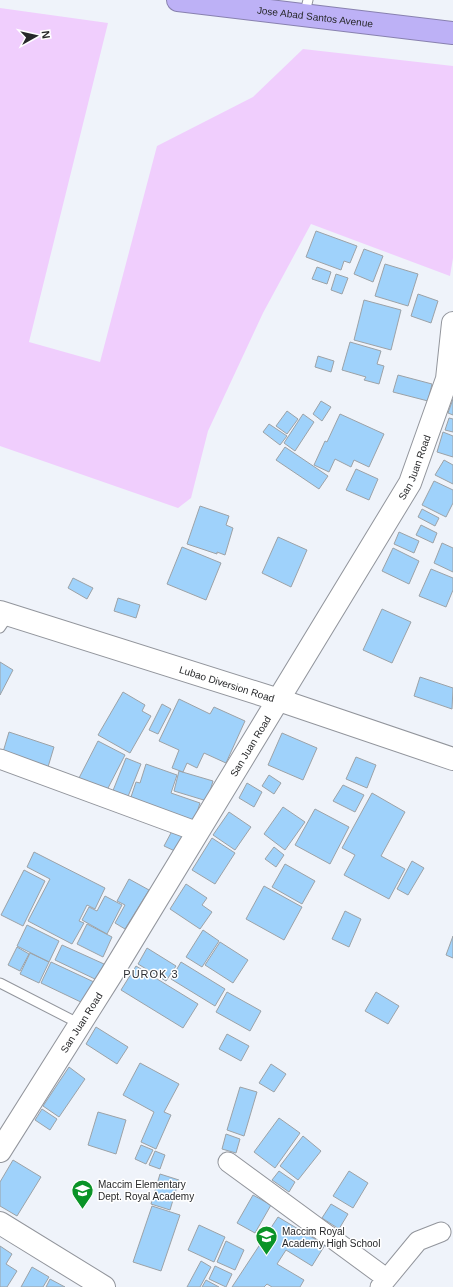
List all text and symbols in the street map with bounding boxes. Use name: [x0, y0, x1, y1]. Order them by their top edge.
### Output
street label: Jose Abad Santos Avenue: [256, 5, 374, 29]
north arrow: [16, 16, 56, 56]
text: N: [39, 30, 52, 39]
street label: San Juan Road: [396, 434, 433, 502]
street label: Lubao Diversion Road: [178, 664, 276, 704]
street label: San Juan Road: [228, 714, 273, 779]
district label: PUROK 3: [123, 968, 179, 980]
street label: San Juan Road: [58, 991, 105, 1055]
school or university icon: Maccim Elementary Dept. Royal Academy: [69, 1177, 95, 1210]
place label: Maccim Elementary Dept. Royal Academy: [98, 1179, 194, 1202]
school or university icon: Maccim Royal Academy High School: [253, 1224, 279, 1257]
place label: Maccim Royal Academy High School: [282, 1226, 380, 1249]

